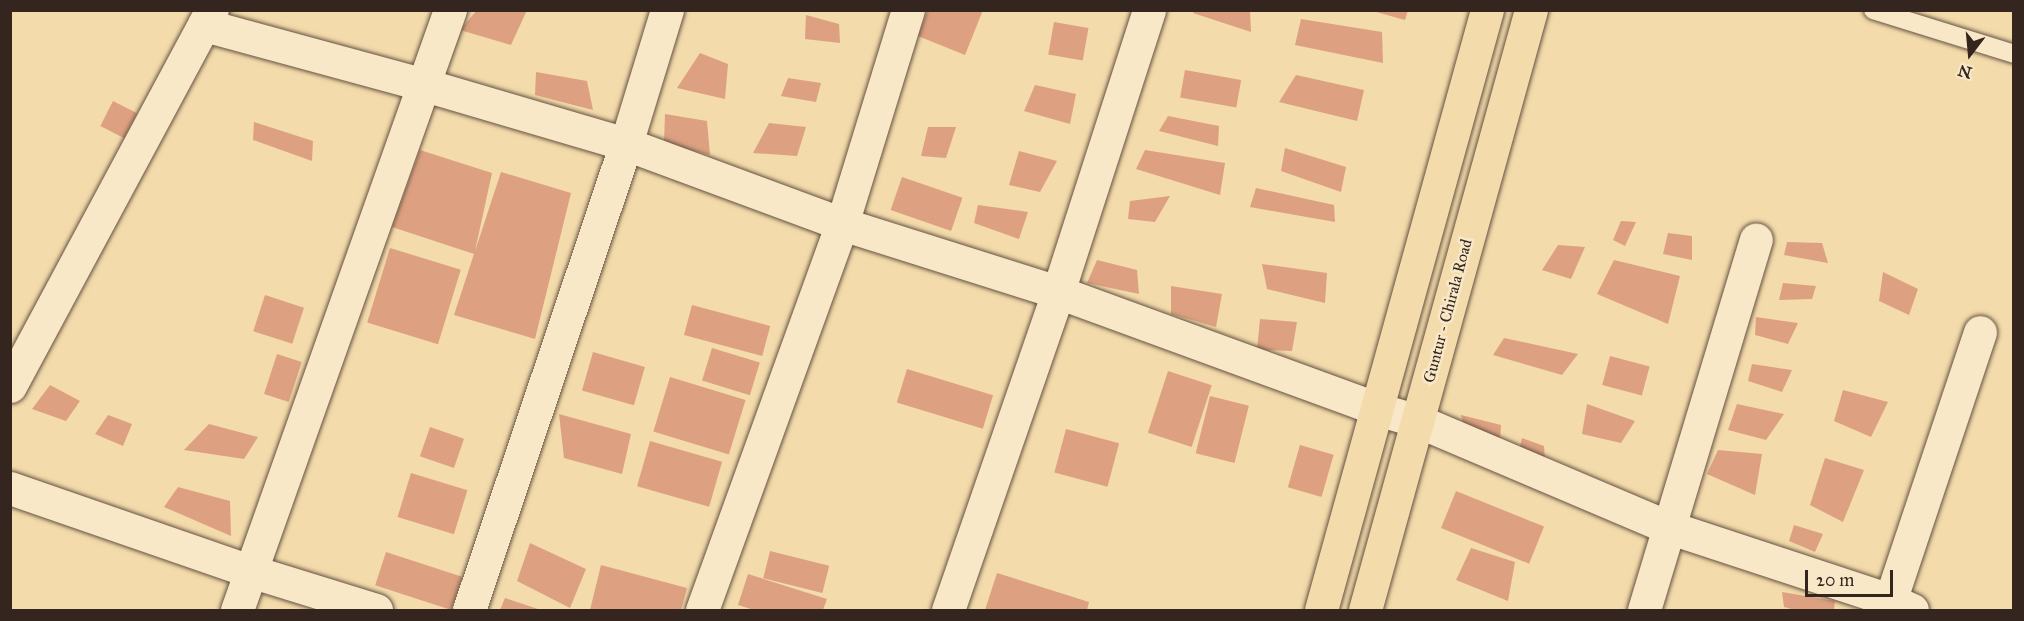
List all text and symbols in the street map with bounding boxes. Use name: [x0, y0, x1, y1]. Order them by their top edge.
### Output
north arrow: [1940, 24, 2000, 84]
text: N: [1956, 61, 1974, 83]
street label: Guntur - Chirala Road: [1420, 237, 1476, 385]
scale bar: [1808, 558, 1896, 596]
text: 20 m: [1816, 569, 1854, 591]

